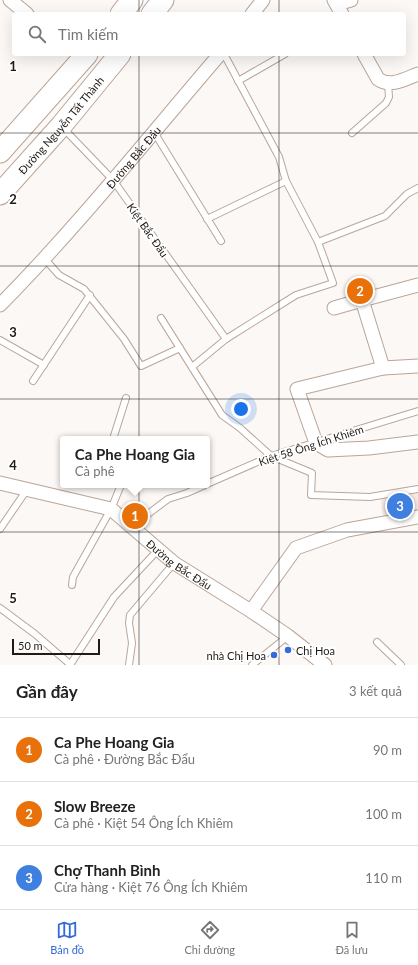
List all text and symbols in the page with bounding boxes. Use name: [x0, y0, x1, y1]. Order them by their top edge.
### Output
search box: [12, 12, 406, 56]
icon: search: [26, 23, 48, 45]
text: Tìm kiếm: [58, 25, 118, 43]
text: 1: [9, 58, 17, 74]
street label: Đường Nguyễn Tất Thành: [15, 73, 106, 176]
street label: Đường Bắc Đẩu: [103, 123, 163, 191]
text: 2: [9, 191, 17, 207]
street label: Kiệt Bắc Đẩu: [125, 200, 171, 260]
pin: 2: [347, 276, 373, 306]
text: 3: [9, 324, 17, 340]
your location: [231, 399, 251, 419]
street label: Kiệt 58 Ông Ích Khiêm: [257, 422, 365, 468]
popup: [60, 436, 210, 488]
text: Ca Phe Hoang Gia: [75, 445, 195, 463]
text: 4: [9, 457, 17, 473]
text: Cà phê: [75, 463, 115, 479]
pin: 3: [387, 491, 413, 521]
pin: 1: [122, 501, 148, 531]
street label: Đường Bắc Đẩu: [144, 536, 214, 592]
text: 5: [9, 590, 17, 606]
scale bar: [12, 637, 100, 656]
text: 50 m: [18, 639, 43, 652]
place label: Chị Hoa: [296, 644, 335, 657]
marker: Chị Hoa: [283, 645, 293, 655]
place label: nhà Chị Hoa: [207, 649, 266, 662]
marker: nhà Chị Hoa: [269, 650, 279, 660]
text: Gần đây: [16, 681, 78, 702]
text: 3 kết quả: [349, 683, 402, 699]
text: Ca Phe Hoang Gia: [54, 733, 174, 751]
text: 1: [25, 742, 33, 758]
text: 90 m: [373, 742, 402, 758]
text: Cà phê · Đường Bắc Đẩu: [54, 751, 195, 767]
text: Slow Breeze: [54, 797, 136, 815]
text: 2: [25, 806, 33, 822]
text: 100 m: [365, 806, 402, 822]
text: Cà phê · Kiệt 54 Ông Ích Khiêm: [54, 815, 233, 831]
text: Chợ Thanh Bình: [54, 861, 161, 879]
text: 3: [25, 870, 33, 886]
text: 110 m: [365, 870, 402, 886]
text: Cửa hàng · Kiệt 76 Ông Ích Khiêm: [54, 879, 248, 895]
tab: Bản đồ: [50, 919, 84, 956]
tab: Chỉ đường: [184, 919, 235, 956]
tab: Đã lưu: [336, 919, 368, 956]

